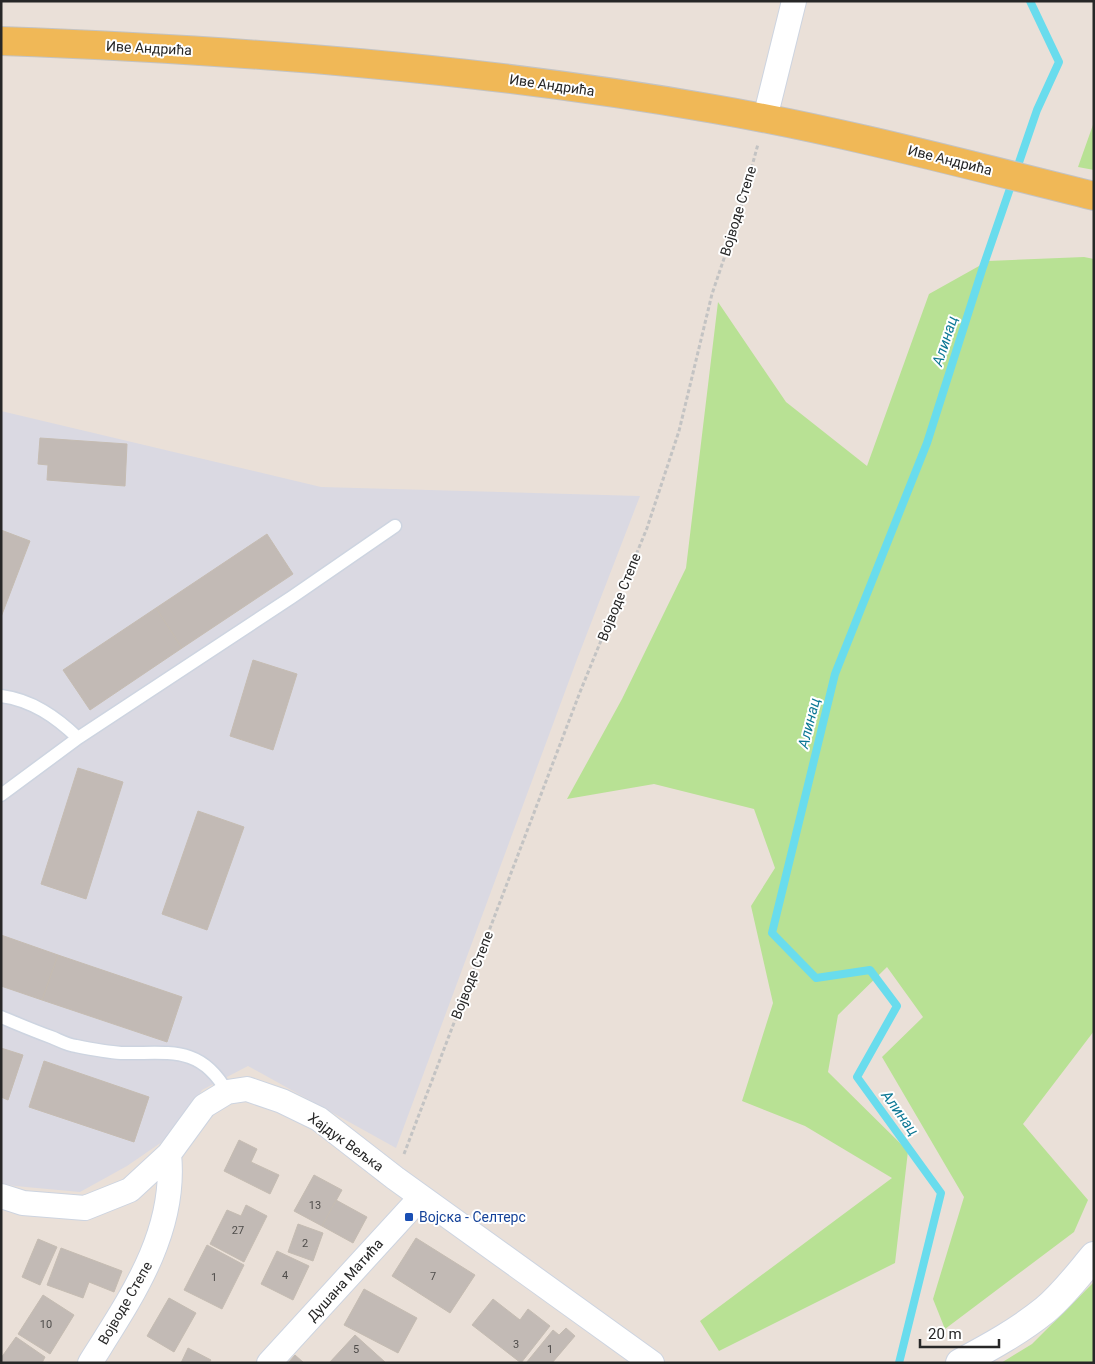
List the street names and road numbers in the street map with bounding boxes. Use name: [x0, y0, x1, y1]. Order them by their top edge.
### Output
street label: Иве Андрића: [106, 38, 192, 58]
street label: Иве Андрића: [508, 71, 596, 99]
street label: Иве Андрића: [906, 142, 994, 178]
street label: Војводе Степе: [717, 164, 759, 258]
street label: Војводе Степе: [594, 551, 644, 643]
street label: Војводе Степе: [448, 929, 496, 1021]
street label: Хајдук Вељка: [305, 1109, 387, 1175]
street label: Душана Матића: [304, 1235, 386, 1325]
street label: Војводе Степе: [95, 1259, 155, 1347]

